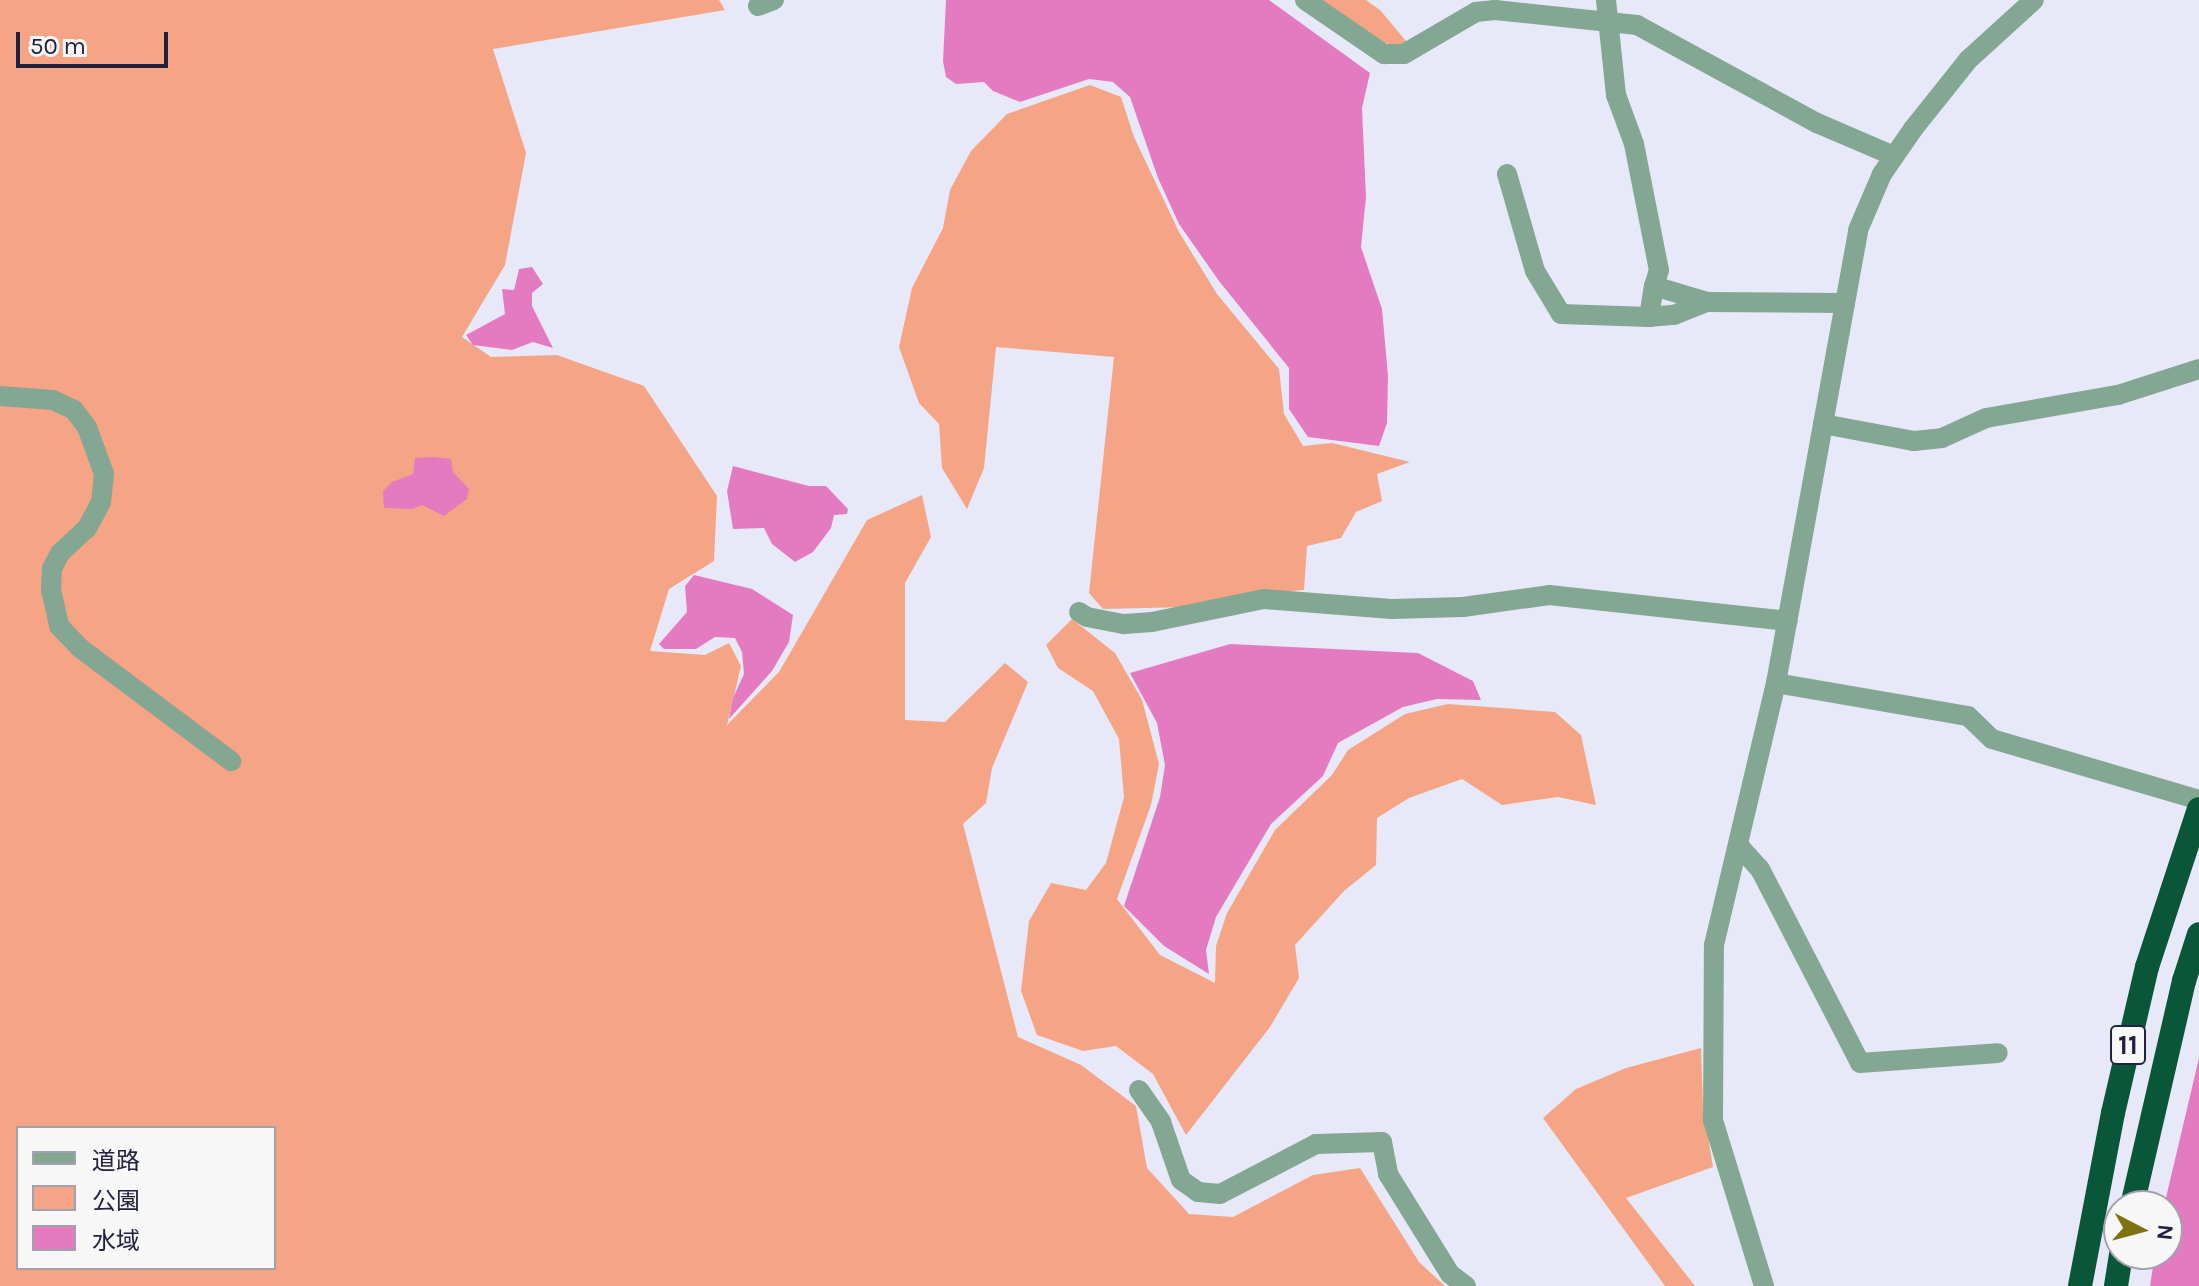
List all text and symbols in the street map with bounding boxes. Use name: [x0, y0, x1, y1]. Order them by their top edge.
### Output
scale bar: [20, 16, 172, 66]
text: 50 m: [30, 32, 86, 60]
road number: 11: [2110, 1021, 2146, 1069]
legend: [16, 1126, 276, 1270]
text: 道路: [92, 1147, 140, 1175]
text: 公園: [92, 1187, 140, 1215]
north arrow: [2103, 1190, 2183, 1270]
text: N: [2151, 1223, 2179, 1242]
text: 水域: [92, 1227, 140, 1255]

